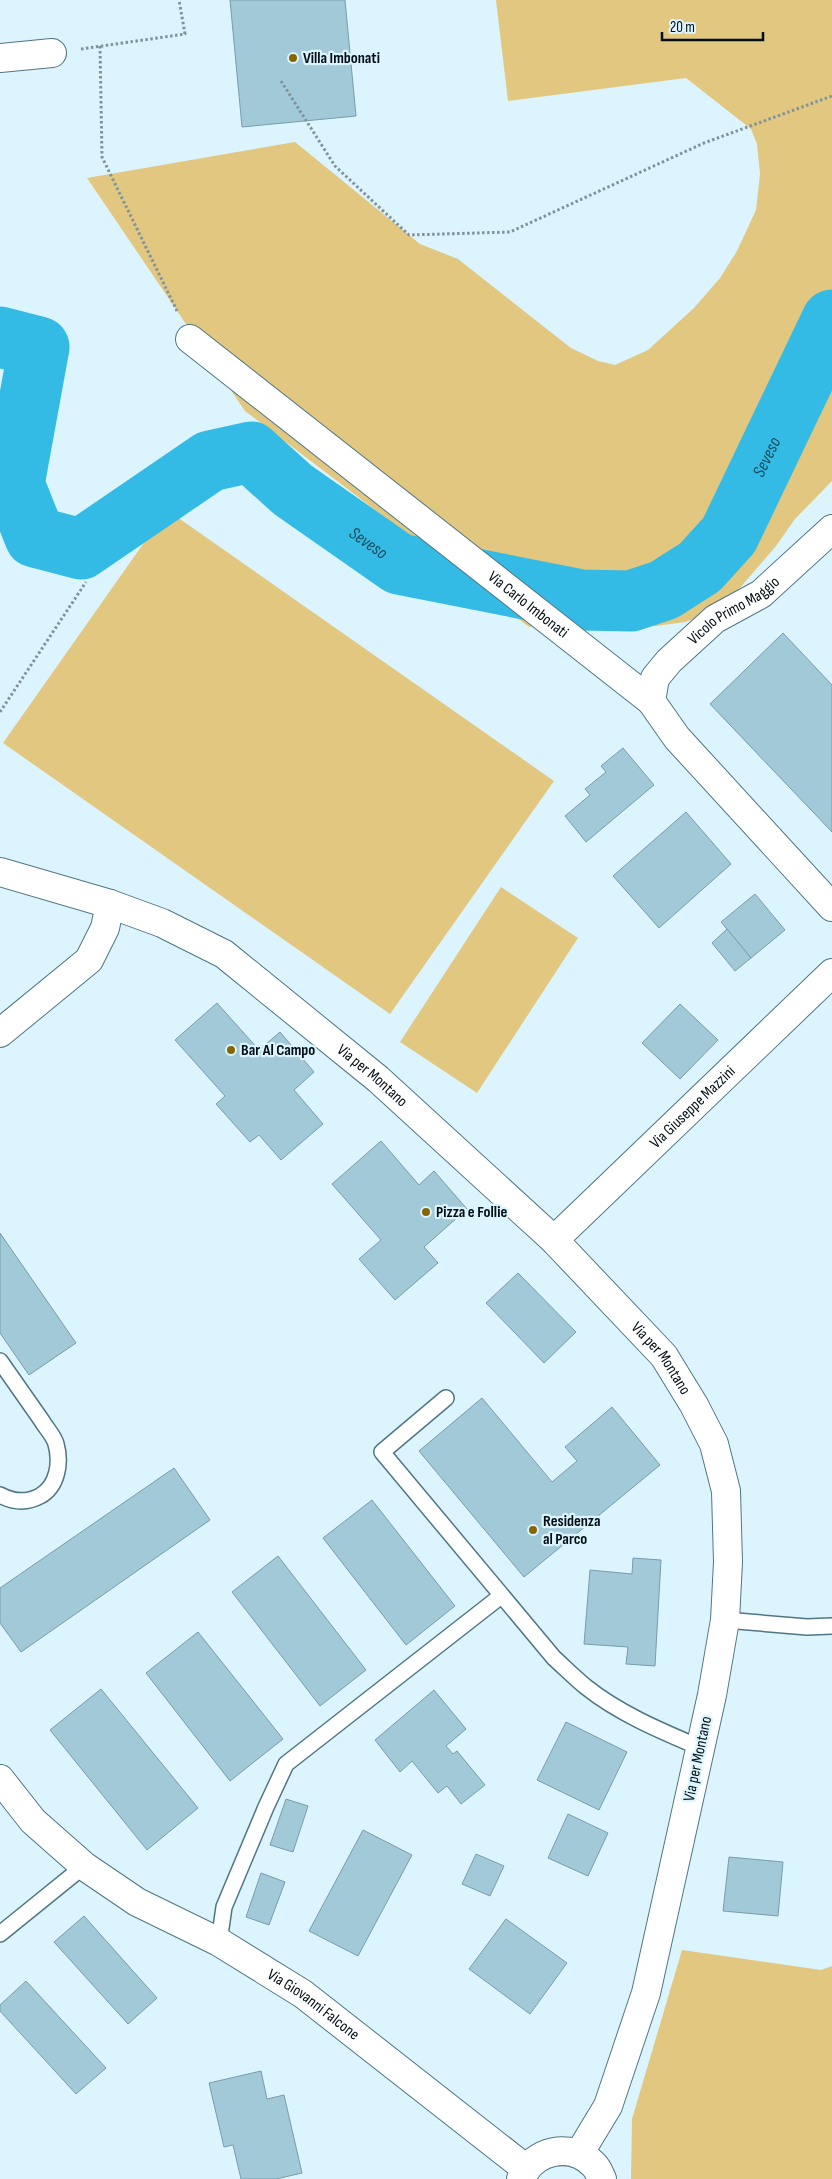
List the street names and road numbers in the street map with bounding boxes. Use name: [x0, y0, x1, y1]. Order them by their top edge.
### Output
street label: Via Carlo Imbonati: [484, 567, 572, 642]
street label: Vicolo Primo Maggio: [684, 572, 783, 648]
street label: Via per Montano: [333, 1040, 412, 1111]
street label: Via Giuseppe Mazzini: [646, 1062, 739, 1152]
street label: Via per Montano: [627, 1318, 695, 1398]
street label: Via per Montano: [680, 1715, 716, 1803]
street label: Via Giovanni Falcone: [264, 1965, 363, 2044]

